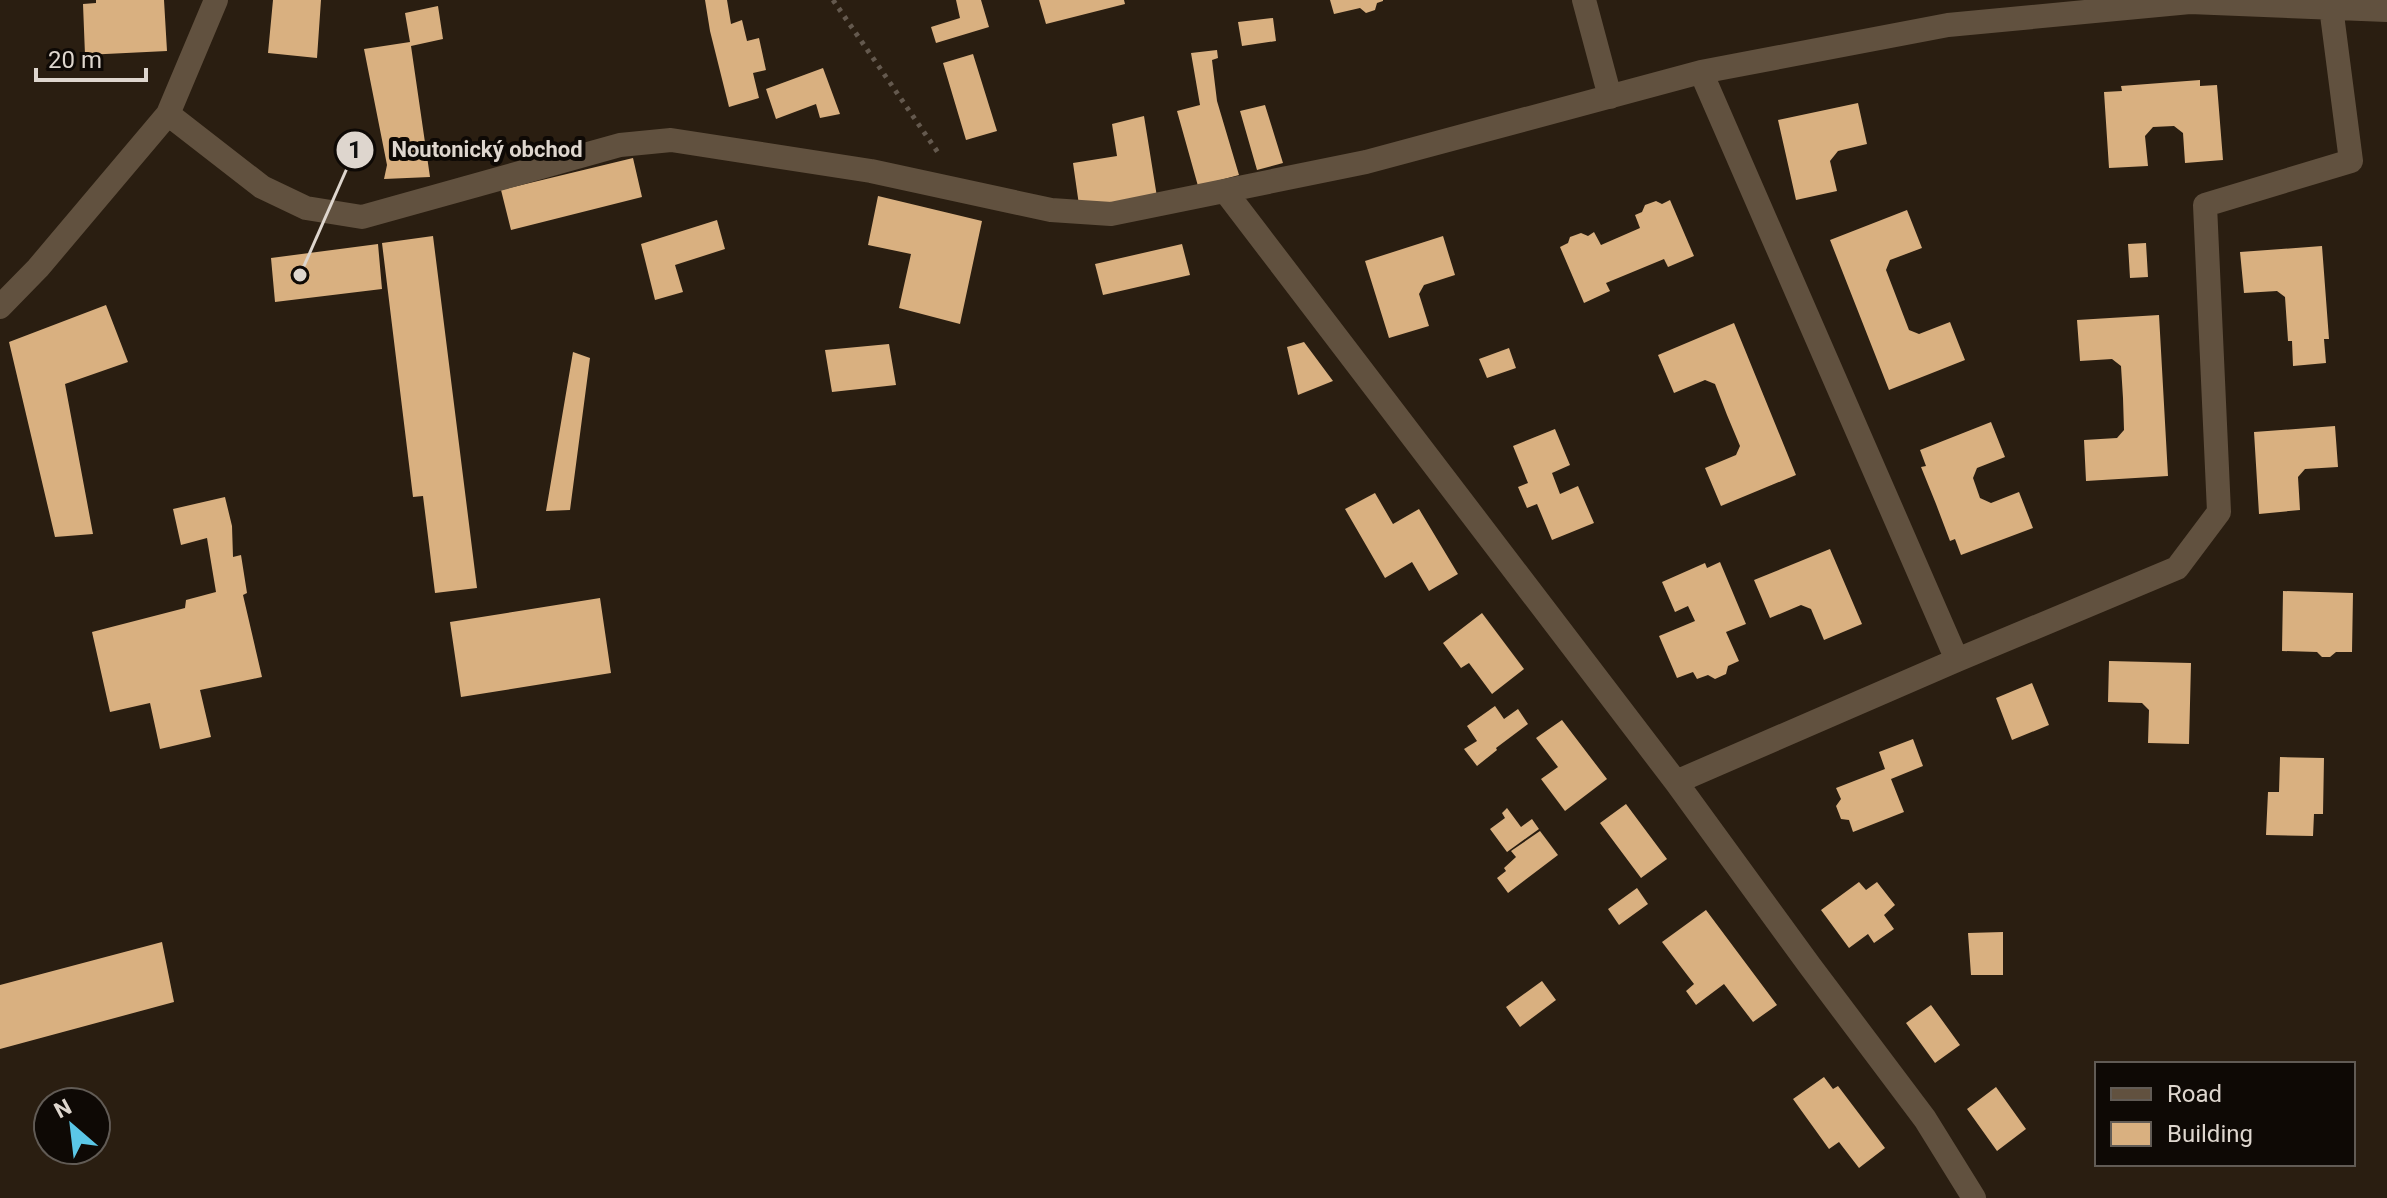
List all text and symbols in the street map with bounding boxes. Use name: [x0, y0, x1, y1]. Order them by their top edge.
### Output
scale bar: [36, 32, 146, 82]
text: 20 m: [48, 46, 102, 74]
callout: Noutonický obchod: [335, 127, 599, 173]
text: 1: [348, 136, 362, 164]
text: Noutonický obchod: [391, 137, 583, 162]
legend: [2095, 1062, 2355, 1166]
text: Road: [2167, 1080, 2222, 1108]
north arrow: [32, 1086, 112, 1166]
text: N: [50, 1094, 76, 1123]
text: Building: [2167, 1120, 2253, 1148]

